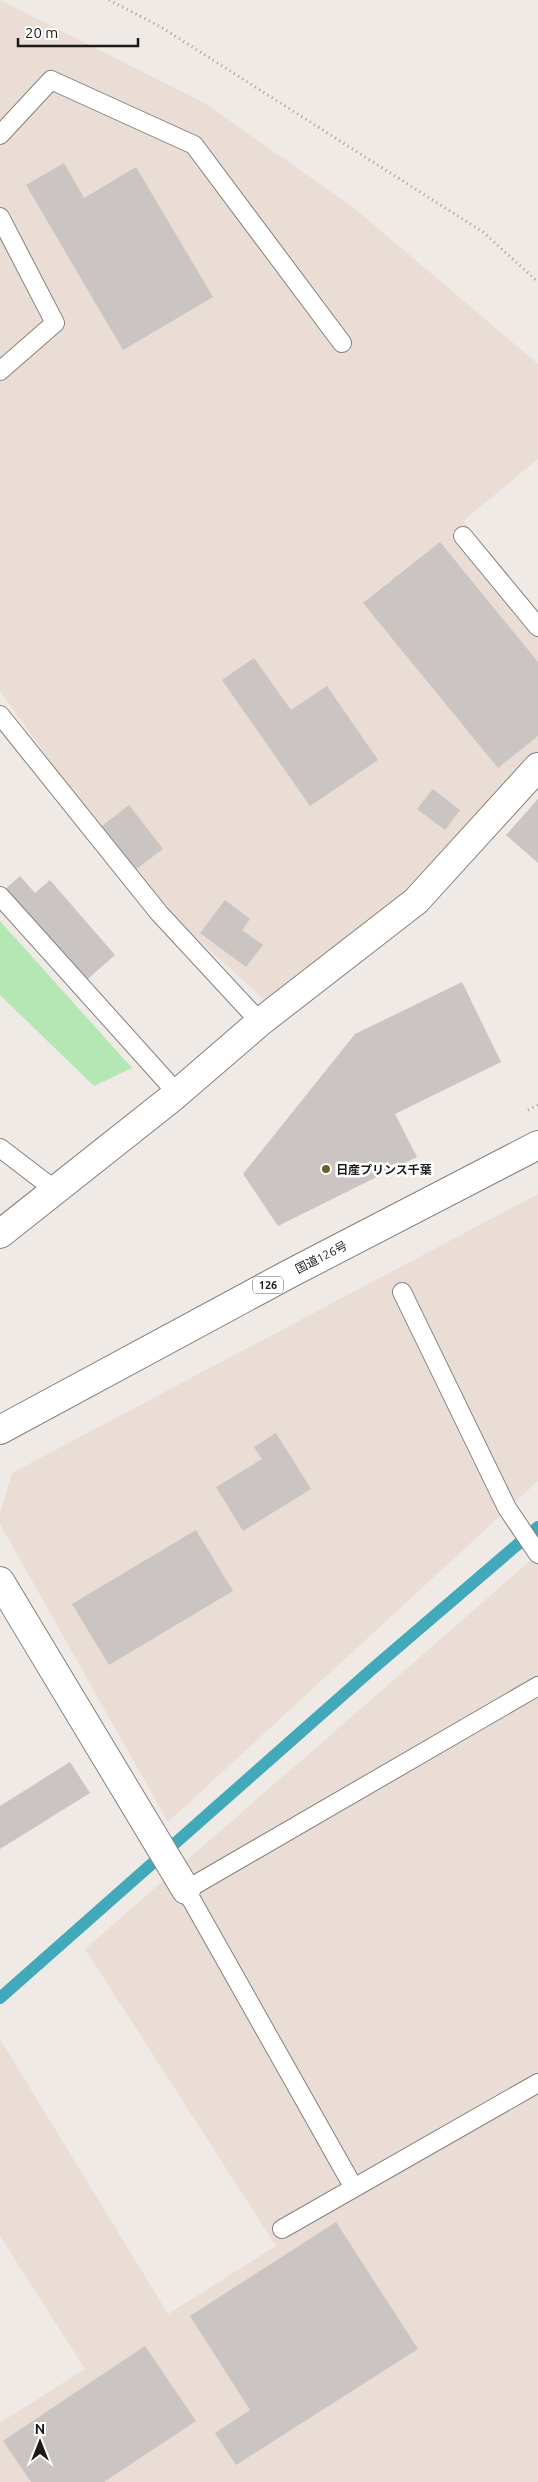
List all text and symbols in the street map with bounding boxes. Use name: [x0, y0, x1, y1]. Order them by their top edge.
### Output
scale bar: [18, 15, 138, 47]
text: 20 m: [25, 24, 58, 41]
marker: 日産プリンス千葉: [320, 1163, 332, 1175]
place label: 日産プリンス千葉: [336, 1163, 432, 1176]
street label: 国道126号: [293, 1238, 349, 1276]
road number: 126: [253, 1276, 283, 1294]
north arrow: [15, 2417, 65, 2467]
text: N: [35, 2421, 45, 2437]

